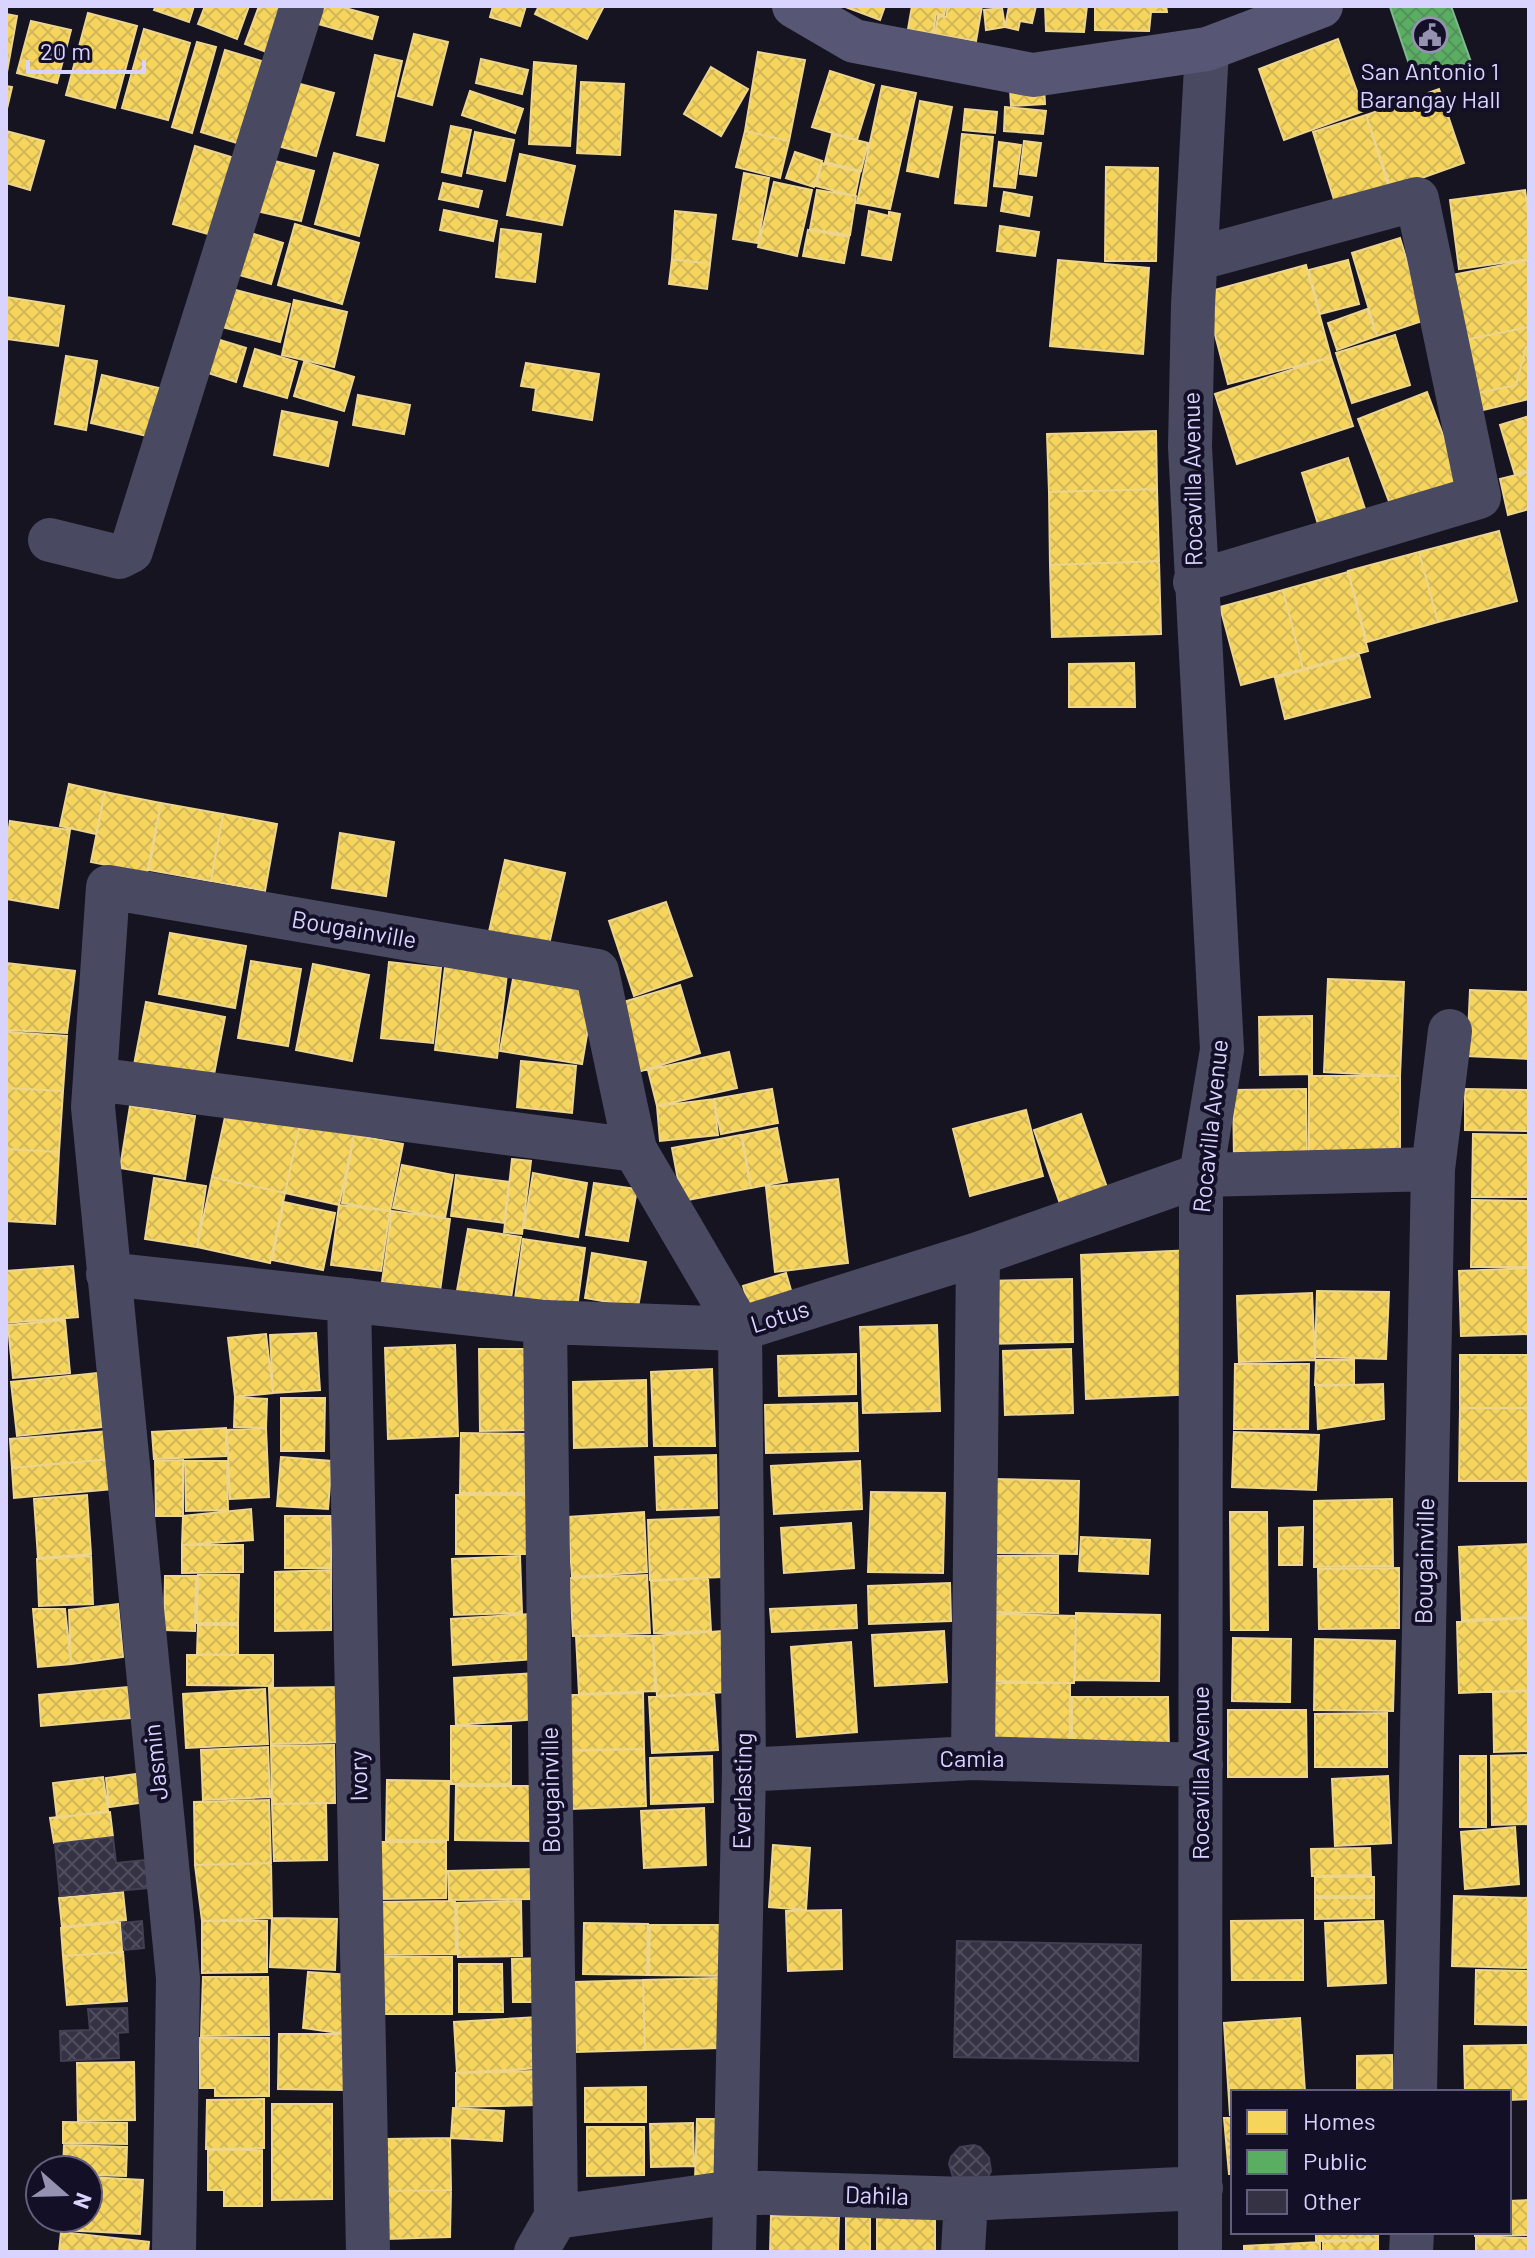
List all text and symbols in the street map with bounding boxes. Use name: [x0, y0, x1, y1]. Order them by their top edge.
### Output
public building icon: San Antonio 1 Barangay Hall: [1411, 16, 1449, 54]
scale bar: [28, 24, 144, 74]
text: 20 m: [40, 36, 91, 65]
place label: San Antonio 1 Barangay Hall: [1360, 56, 1500, 113]
street label: Rocavilla Avenue: [1175, 392, 1208, 566]
street label: Bougainville: [290, 903, 419, 954]
street label: Rocavilla Avenue: [1186, 1038, 1233, 1214]
street label: Lotus: [747, 1293, 812, 1338]
street label: Bougainville: [1408, 1498, 1439, 1624]
street label: Rocavilla Avenue: [1185, 1686, 1214, 1860]
street label: Jasmin: [136, 1723, 173, 1802]
street label: Bougainville: [534, 1727, 565, 1853]
street label: Everlasting: [726, 1732, 757, 1850]
street label: Camia: [940, 1743, 1004, 1772]
street label: Ivory: [343, 1750, 372, 1802]
legend: [1231, 2090, 1511, 2234]
text: Homes: [1303, 2106, 1376, 2135]
text: Public: [1303, 2146, 1367, 2175]
north arrow: [24, 2154, 104, 2234]
street label: Dahila: [845, 2179, 909, 2210]
text: Other: [1303, 2186, 1361, 2215]
text: N: [69, 2190, 98, 2213]

